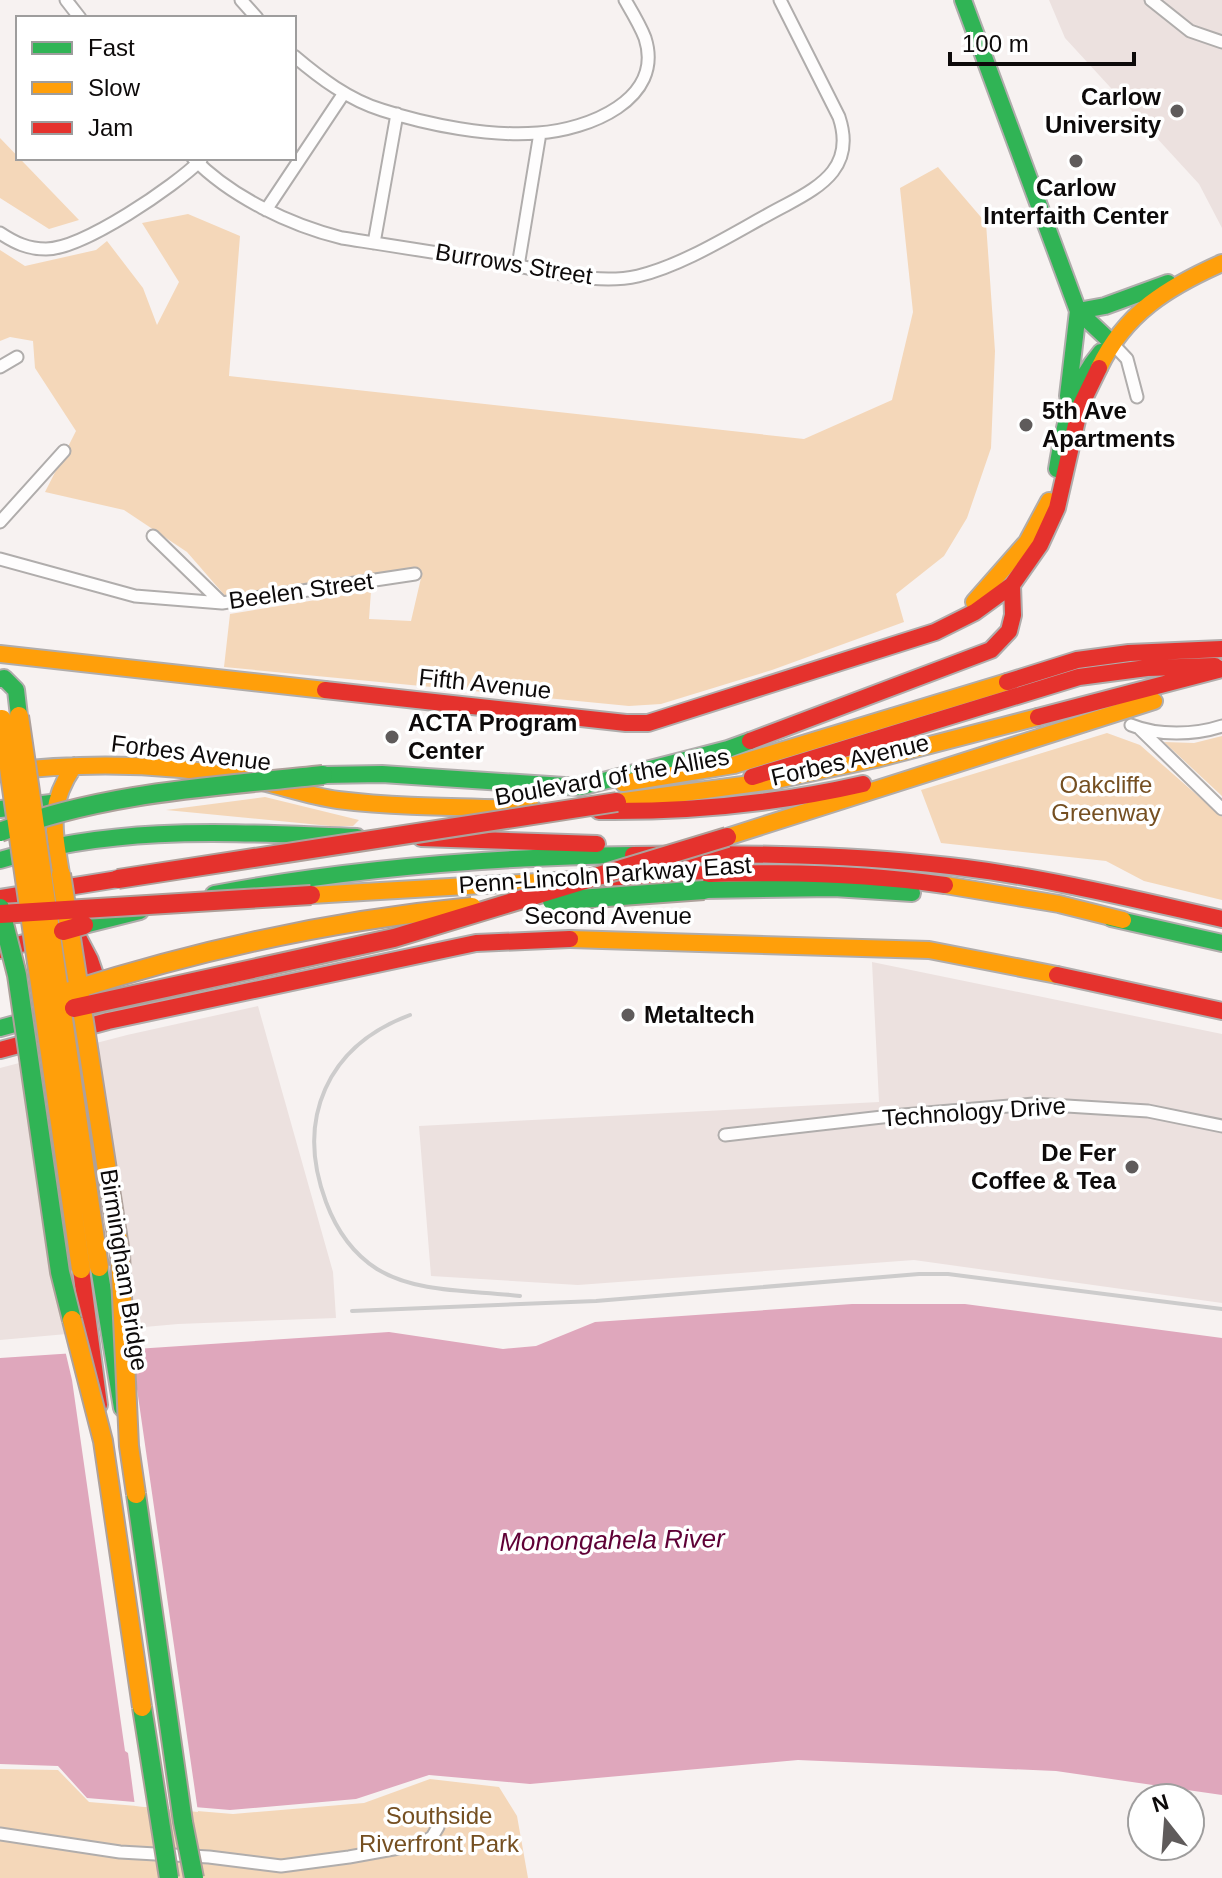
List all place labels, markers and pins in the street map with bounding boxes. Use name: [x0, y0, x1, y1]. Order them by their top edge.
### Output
place label: Carlow University: [1045, 83, 1162, 138]
marker: Carlow University: [1168, 102, 1186, 120]
marker: Carlow Interfaith Center: [1067, 152, 1085, 170]
place label: Carlow Interfaith Center: [983, 174, 1169, 229]
place label: 5th Ave Apartments: [1042, 397, 1175, 452]
marker: 5th Ave Apartments: [1017, 416, 1035, 434]
place label: ACTA Program Center: [408, 709, 577, 764]
marker: ACTA Program Center: [383, 728, 401, 746]
place label: Metaltech: [644, 1001, 755, 1028]
marker: Metaltech: [619, 1006, 637, 1024]
place label: De Fer Coffee & Tea: [971, 1139, 1117, 1194]
marker: De Fer Coffee & Tea: [1123, 1158, 1141, 1176]

